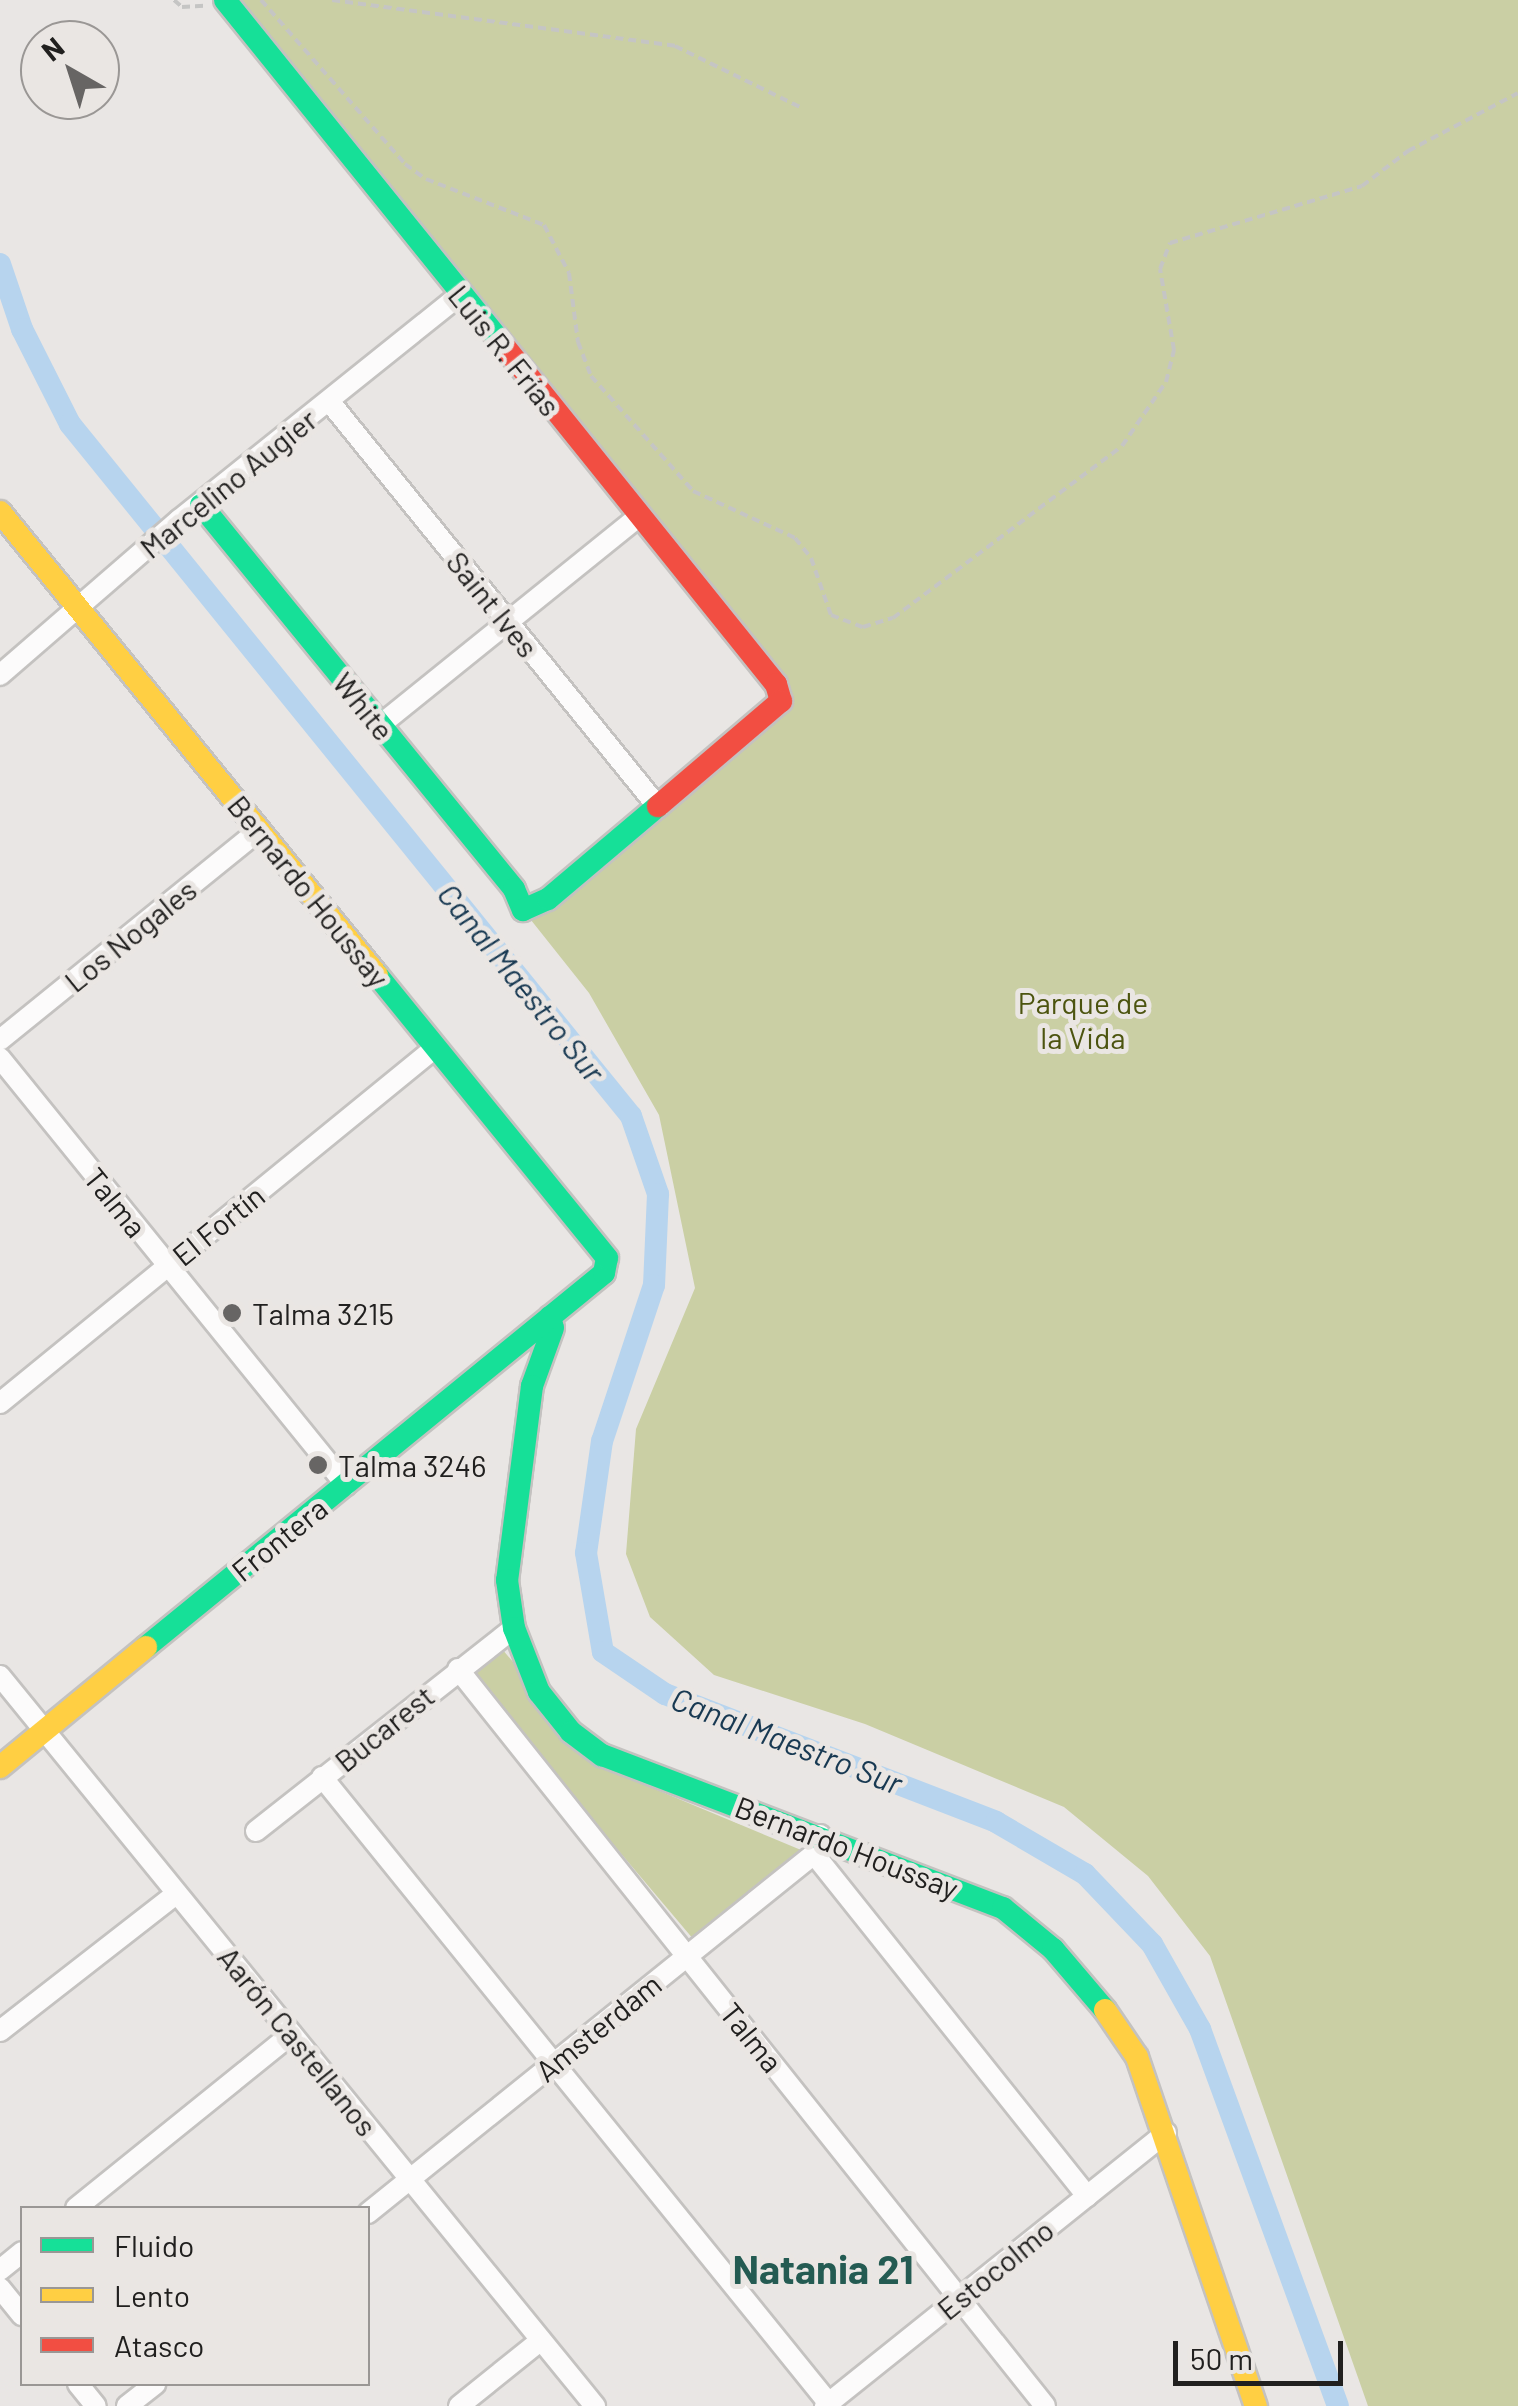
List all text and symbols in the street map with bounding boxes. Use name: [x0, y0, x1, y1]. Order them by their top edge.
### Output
north arrow: [20, 20, 120, 120]
text: N: [34, 29, 70, 67]
street label: Luis R. Frías: [441, 277, 569, 423]
street label: Marcelino Augier: [132, 401, 324, 565]
street label: Saint Ives: [440, 544, 546, 664]
street label: White: [326, 665, 402, 747]
street label: Bernardo Houssay: [221, 788, 397, 994]
street label: Los Nogales: [57, 871, 203, 999]
water label: Canal Maestro Sur: [430, 875, 614, 1089]
park label: Parque de la Vida: [1018, 984, 1148, 1054]
street label: Talma: [77, 1160, 155, 1244]
street label: El Fortín: [165, 1177, 271, 1273]
place label: Talma 3215: [252, 1295, 394, 1331]
marker: Talma 3215: [221, 1302, 243, 1324]
place label: Talma 3246: [338, 1447, 486, 1483]
marker: Talma 3246: [307, 1454, 329, 1476]
street label: Frontera: [224, 1490, 334, 1588]
street label: Bucarest: [327, 1677, 441, 1779]
water label: Canal Maestro Sur: [666, 1678, 908, 1802]
street label: Bernardo Houssay: [730, 1788, 964, 1906]
street label: Aarón Castellanos: [211, 1939, 385, 2143]
street label: Amsterdam: [528, 1965, 668, 2089]
street label: Talma: [713, 1995, 791, 2079]
legend: [20, 2206, 370, 2386]
street label: Estocolmo: [930, 2211, 1060, 2327]
text: Fluido: [114, 2227, 194, 2263]
district label: Natania 21: [732, 2244, 914, 2292]
text: Lento: [114, 2277, 190, 2313]
scale bar: [1178, 2321, 1348, 2383]
text: Atasco: [114, 2327, 204, 2363]
text: 50 m: [1190, 2340, 1253, 2376]

